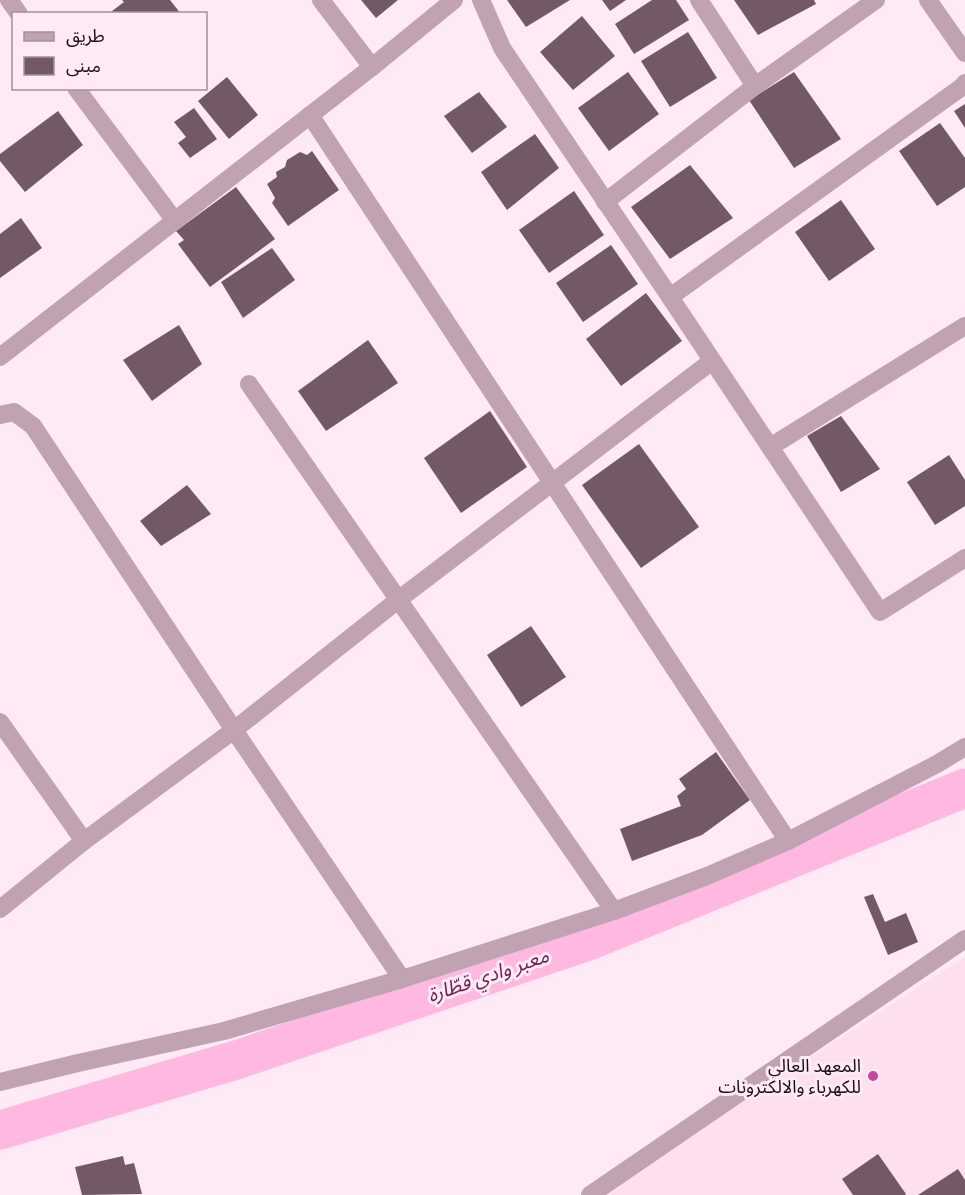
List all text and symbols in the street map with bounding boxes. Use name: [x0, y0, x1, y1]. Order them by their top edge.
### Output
legend: [12, 12, 207, 90]
text: طريق: [66, 25, 105, 47]
text: مبنى: [66, 55, 101, 77]
water label: معبر وادي قطّارة: [424, 943, 553, 1010]
place label: المعهد العالي للكهرباء والالكترونات: [718, 1055, 861, 1098]
marker: المعهد العالي للكهرباء والالكترونات: [866, 1069, 880, 1083]

